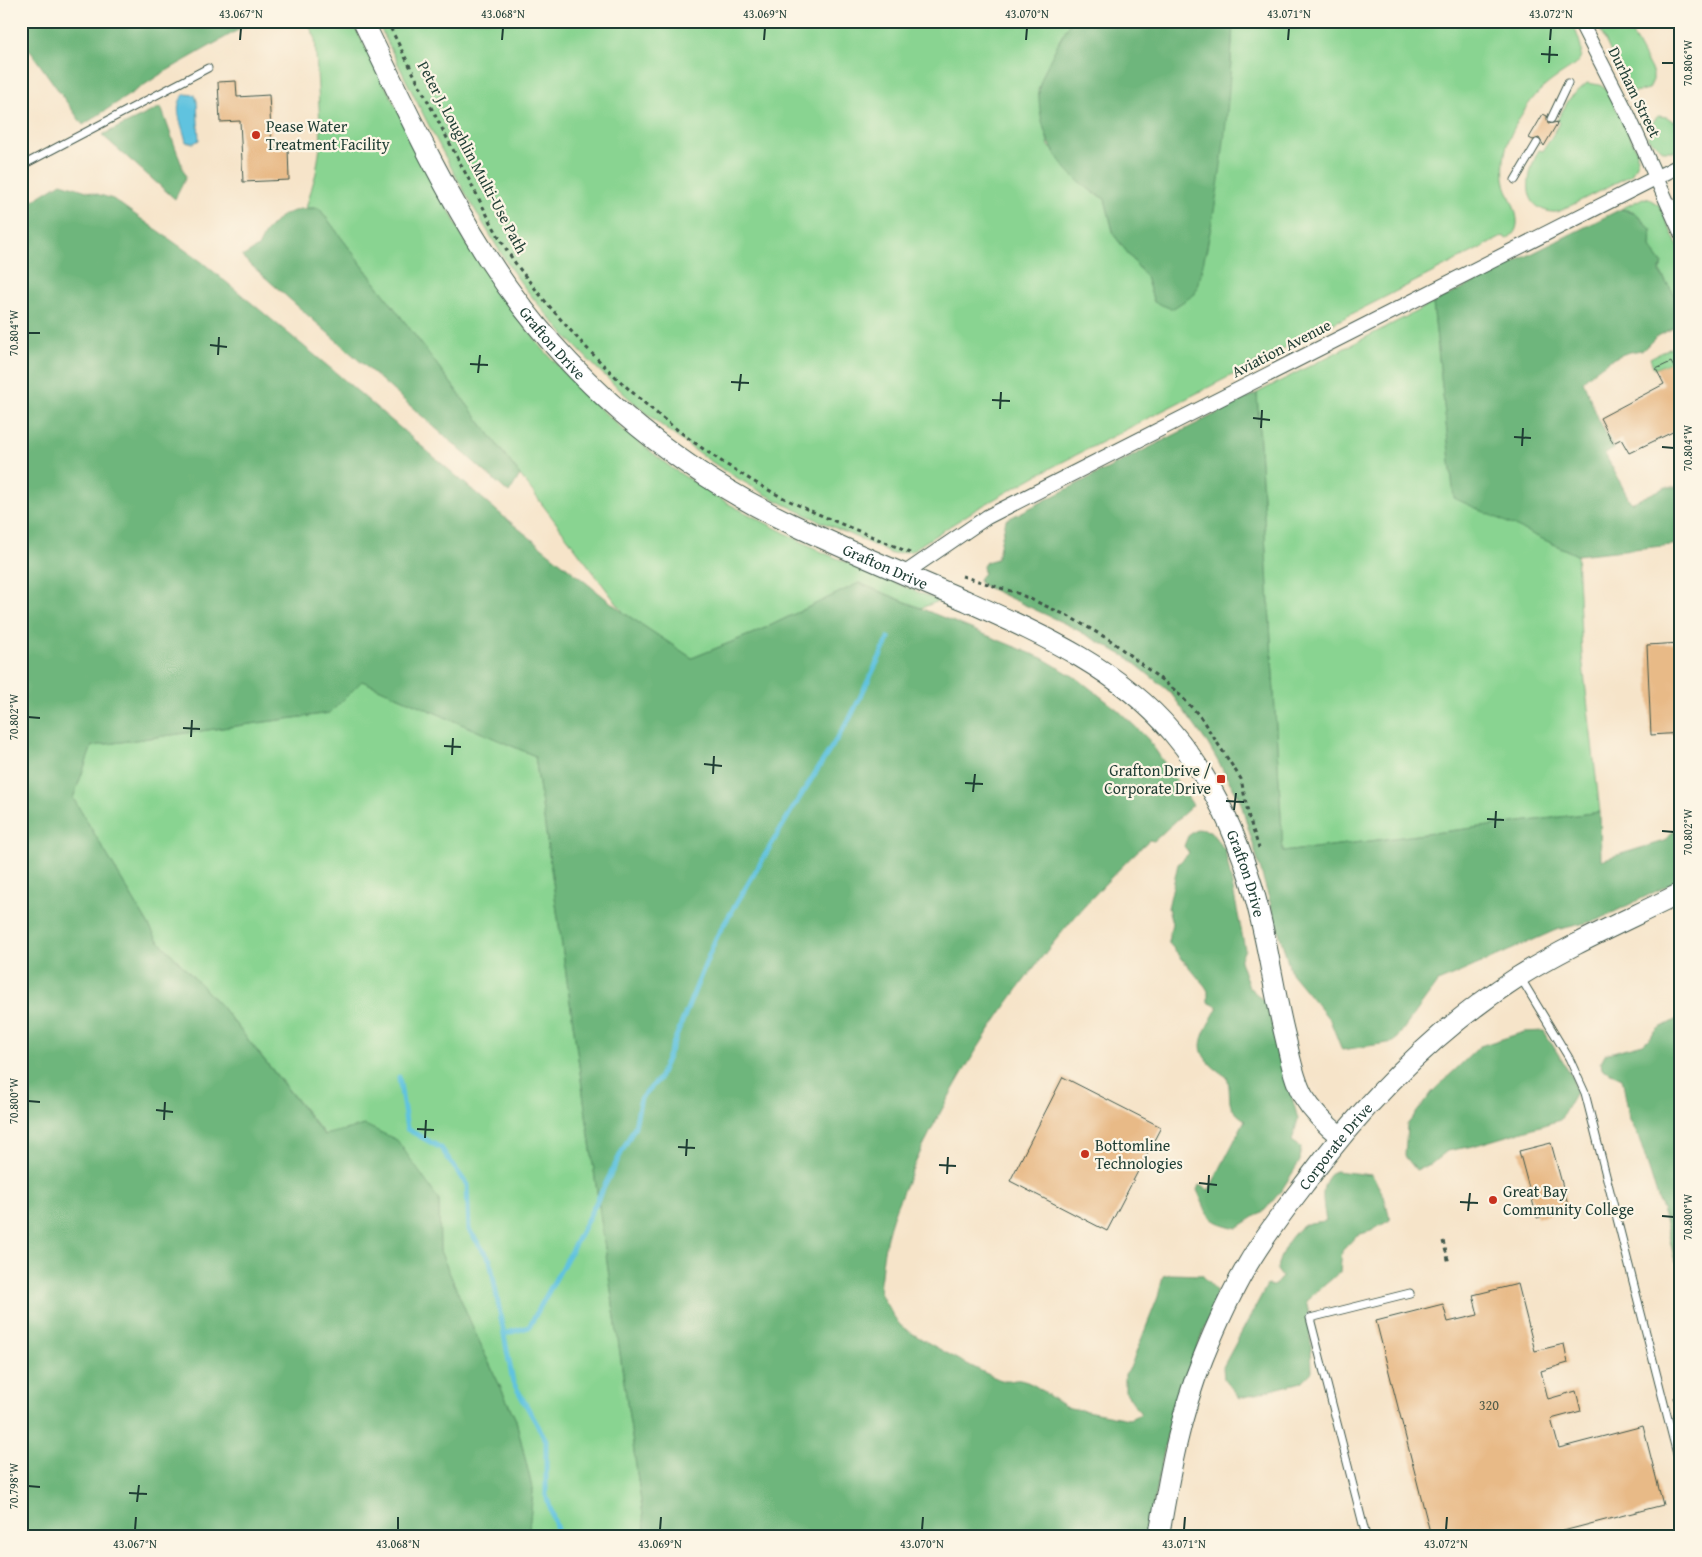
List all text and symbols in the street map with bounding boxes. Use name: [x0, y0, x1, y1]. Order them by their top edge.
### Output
text: 43.067°N: [219, 5, 263, 22]
text: 43.068°N: [481, 5, 525, 22]
text: 43.069°N: [743, 5, 787, 22]
text: 43.070°N: [1005, 5, 1049, 22]
text: 43.071°N: [1267, 5, 1311, 22]
text: 43.072°N: [1529, 5, 1573, 22]
text: 70.806°W: [1679, 39, 1696, 86]
street label: Durham Street: [1603, 42, 1668, 142]
street label: Peter J. Loughlin Multi-Use Path: [412, 56, 534, 258]
place label: Pease Water Treatment Facility: [266, 114, 390, 156]
marker: Pease Water Treatment Facility: [250, 129, 262, 141]
street label: Grafton Drive: [514, 301, 592, 385]
text: 70.804°W: [5, 309, 22, 356]
street label: Aviation Avenue: [1227, 313, 1335, 383]
text: 70.804°W: [1679, 424, 1696, 471]
street label: Grafton Drive: [839, 537, 932, 595]
text: 70.802°W: [5, 693, 22, 740]
place label: Grafton Drive / Corporate Drive: [1104, 758, 1211, 800]
marker: Grafton Drive / Corporate Drive: [1215, 773, 1227, 785]
text: 70.802°W: [1679, 808, 1696, 855]
street label: Grafton Drive: [1221, 826, 1272, 919]
text: 70.800°W: [5, 1077, 22, 1124]
street label: Corporate Drive: [1292, 1097, 1378, 1195]
place label: Bottomline Technologies: [1095, 1133, 1183, 1175]
marker: Bottomline Technologies: [1079, 1148, 1091, 1160]
place label: Great Bay Community College: [1503, 1179, 1634, 1221]
text: 70.800°W: [1679, 1193, 1696, 1240]
marker: Great Bay Community College: [1487, 1194, 1499, 1206]
house number: 320: [1479, 1395, 1499, 1415]
text: 70.798°W: [5, 1462, 22, 1509]
text: 43.067°N: [113, 1535, 157, 1552]
text: 43.068°N: [376, 1535, 420, 1552]
text: 43.069°N: [638, 1535, 682, 1552]
text: 43.070°N: [900, 1535, 944, 1552]
text: 43.071°N: [1162, 1535, 1206, 1552]
text: 43.072°N: [1424, 1535, 1468, 1552]

